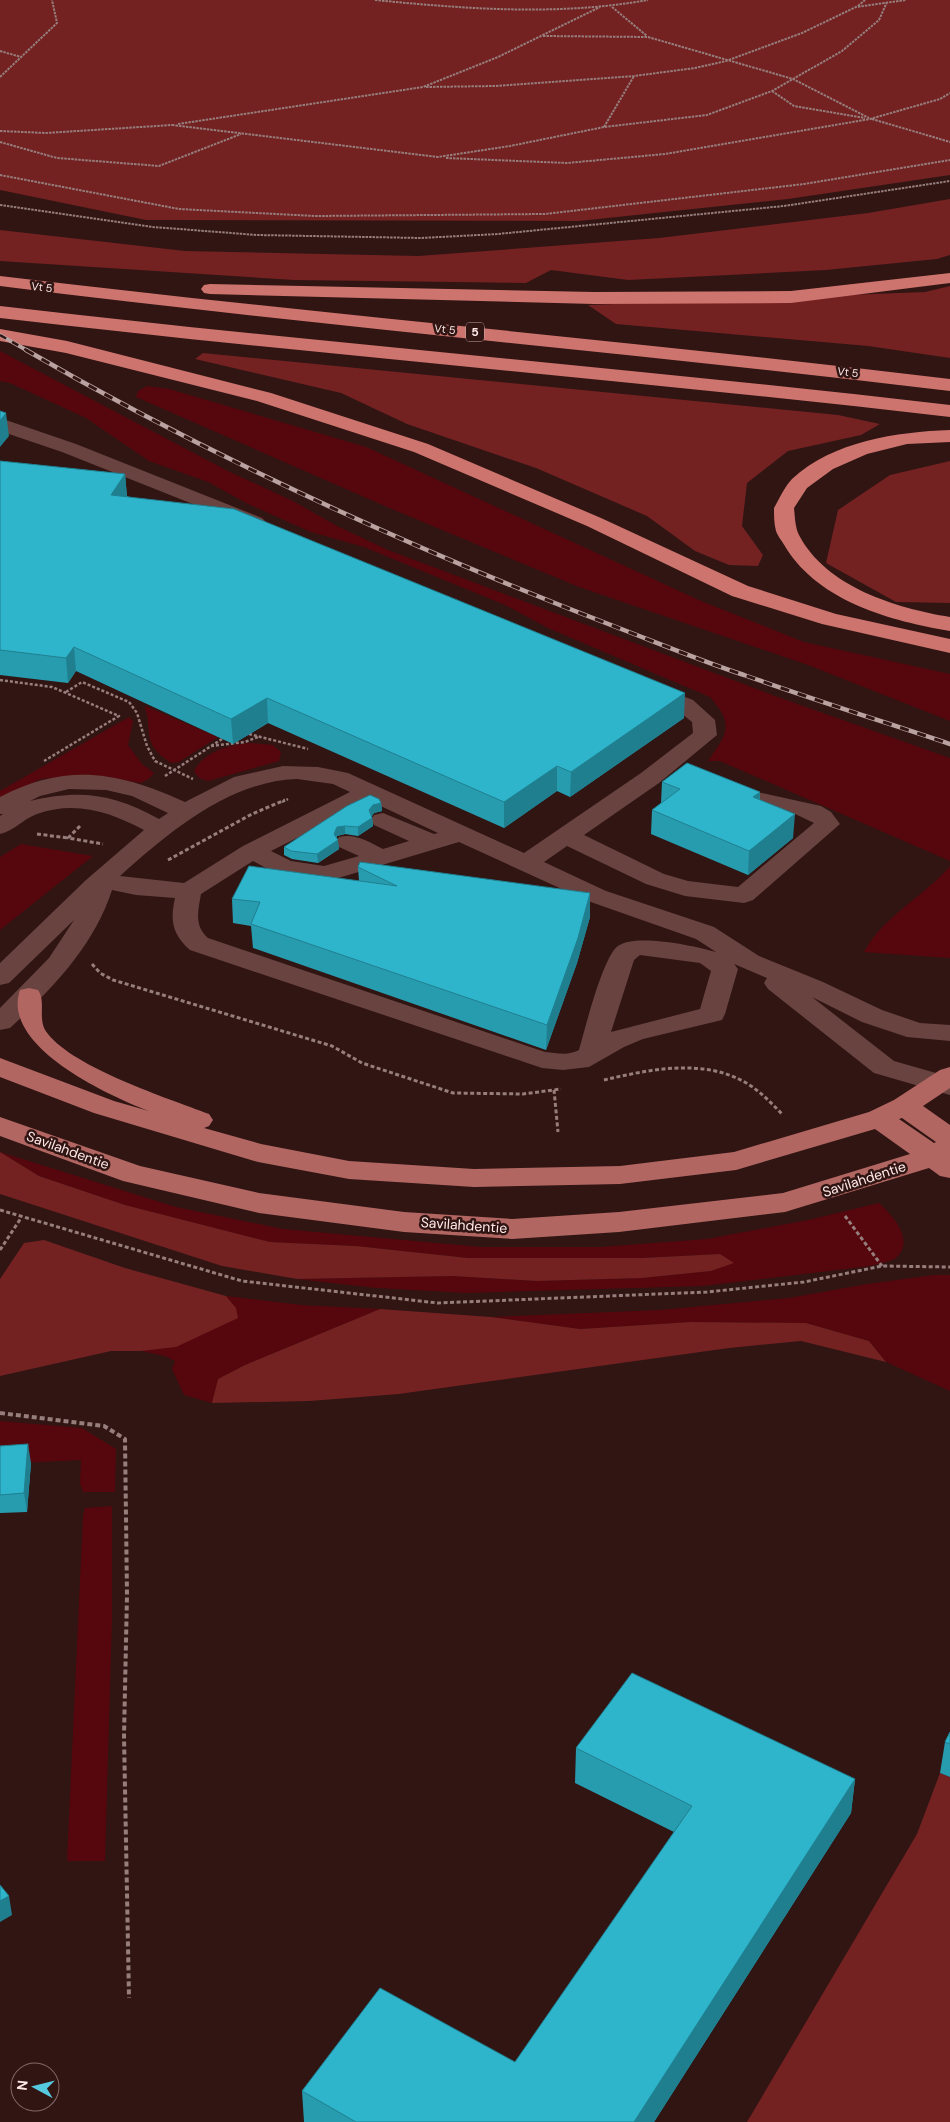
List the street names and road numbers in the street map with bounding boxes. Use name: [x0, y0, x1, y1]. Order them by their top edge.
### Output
street label: Vt 5: [31, 279, 54, 295]
street label: Vt 5: [434, 321, 457, 337]
road number: 5: [466, 322, 484, 342]
street label: Vt 5: [837, 364, 860, 380]
street label: Savilahdentie: [24, 1127, 112, 1173]
street label: Savilahdentie: [820, 1157, 908, 1201]
street label: Savilahdentie: [420, 1213, 508, 1237]

